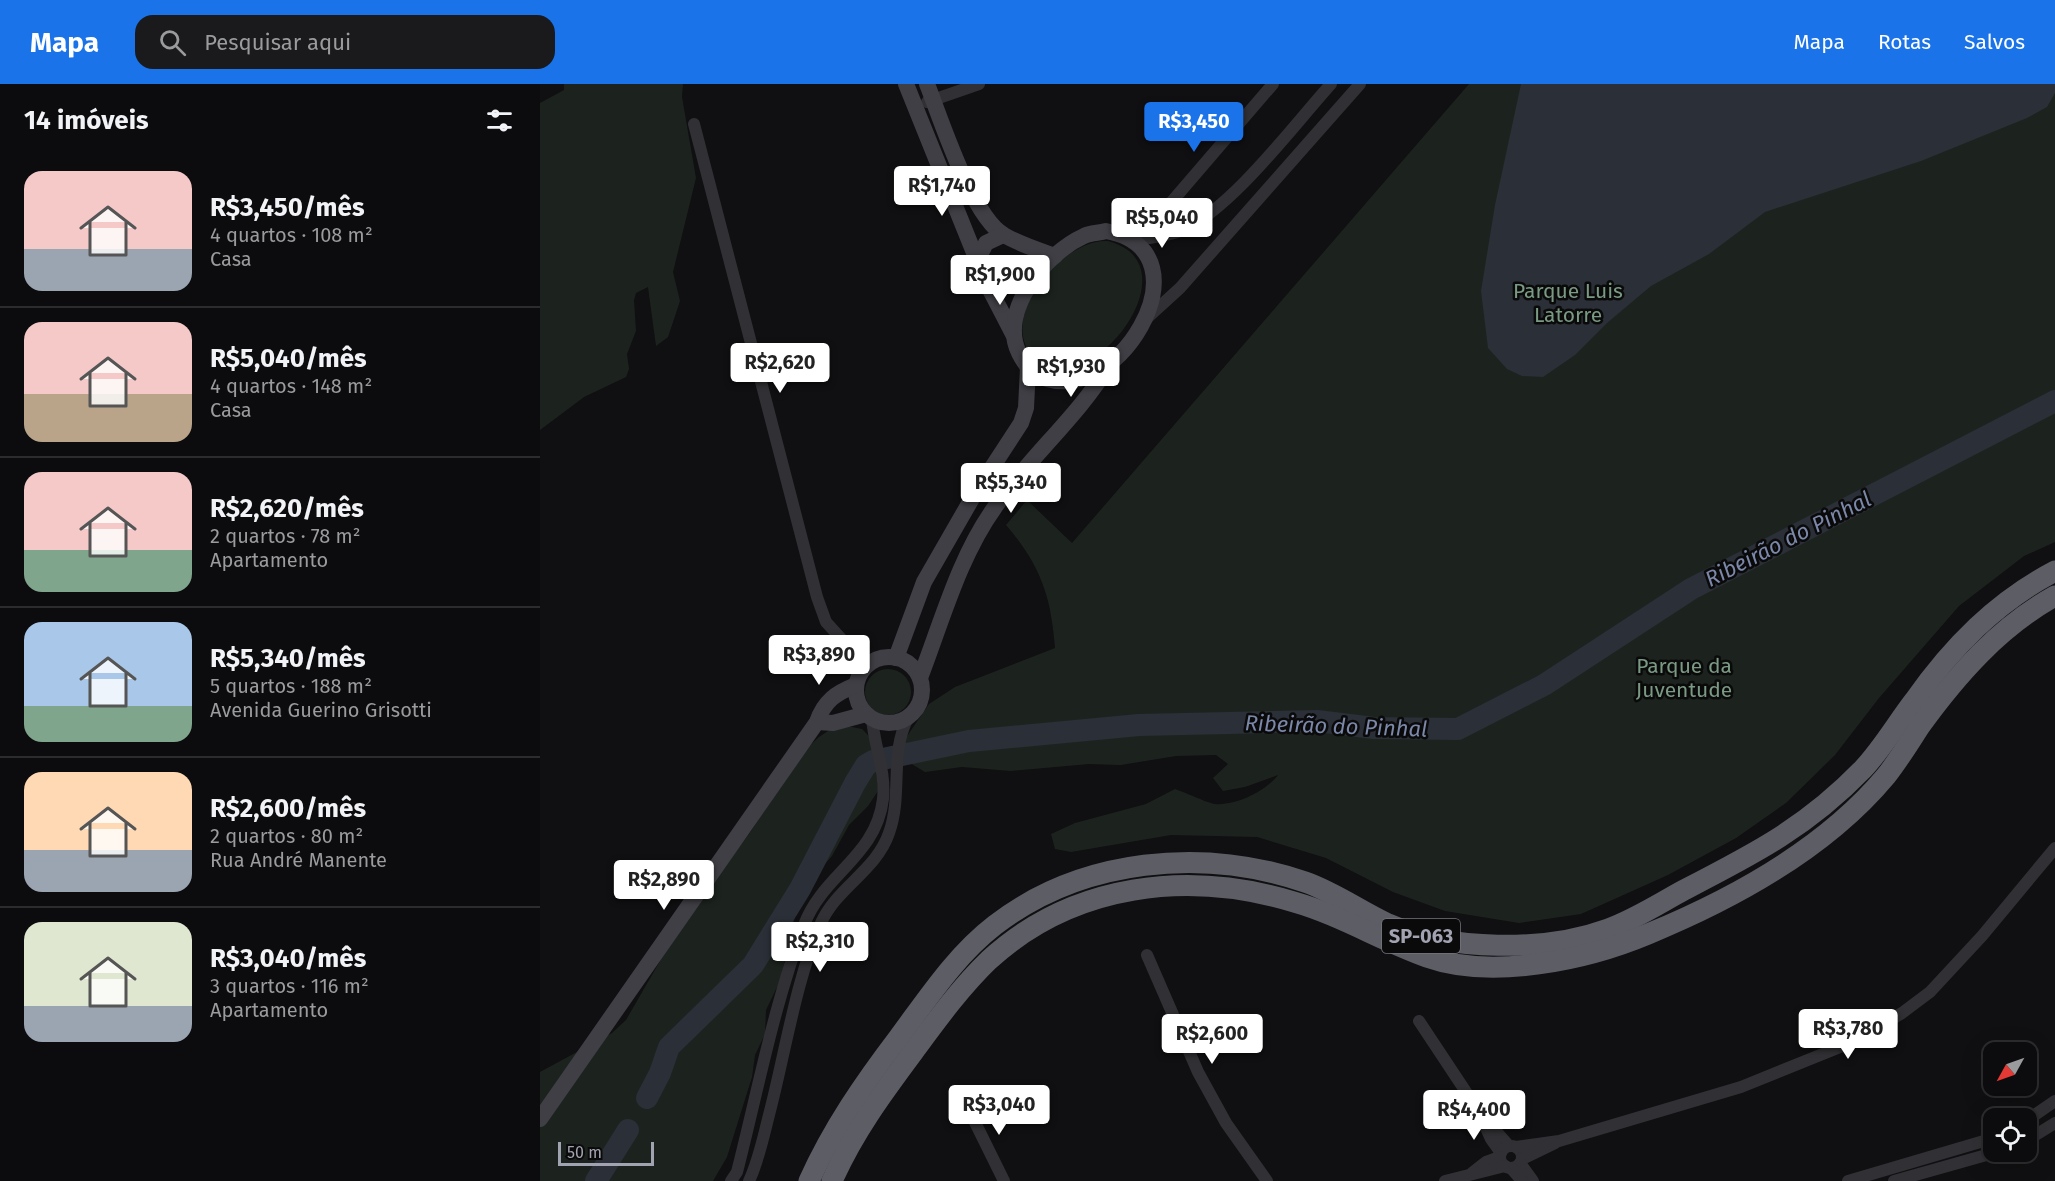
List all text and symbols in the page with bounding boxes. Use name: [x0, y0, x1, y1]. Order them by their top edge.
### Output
search box: [135, 15, 555, 69]
text: Mapa: [30, 26, 99, 59]
icon: search: [156, 26, 189, 59]
text: Pesquisar aqui: [204, 29, 351, 56]
text: Mapa: [1794, 29, 1845, 55]
text: Rotas: [1878, 29, 1931, 55]
text: Salvos: [1964, 29, 2025, 55]
pin: R$3,450: [1139, 102, 1249, 153]
icon: filters: [483, 104, 516, 137]
text: 14 imóveis: [24, 105, 149, 136]
text: R$3,450: [1158, 109, 1230, 133]
pin: R$1,740: [887, 166, 997, 217]
text: R$1,740: [908, 173, 976, 197]
text: R$3,450/mês: [210, 192, 364, 223]
icon: home: [72, 195, 144, 267]
pin: R$5,040: [1107, 198, 1217, 249]
text: R$5,040: [1125, 205, 1199, 229]
text: 4 quartos · 108 m²: [210, 223, 373, 247]
text: Casa: [210, 247, 252, 271]
pin: R$1,900: [945, 255, 1055, 306]
text: R$1,900: [965, 262, 1035, 286]
park label: Parque Luis Latorre: [1513, 278, 1623, 328]
text: R$5,040/mês: [210, 343, 367, 374]
pin: R$2,620: [725, 343, 835, 394]
icon: home: [72, 346, 144, 418]
pin: R$1,930: [1016, 347, 1126, 398]
text: R$2,620: [745, 350, 815, 374]
text: R$1,930: [1037, 354, 1105, 378]
text: 4 quartos · 148 m²: [210, 374, 372, 398]
text: Casa: [210, 398, 252, 422]
pin: R$5,340: [956, 463, 1066, 514]
text: R$5,340: [975, 470, 1047, 494]
water label: Ribeirão do Pinhal: [1700, 485, 1876, 593]
text: R$2,620/mês: [210, 493, 364, 524]
icon: home: [72, 496, 144, 568]
text: 2 quartos · 78 m²: [210, 524, 361, 548]
text: Apartamento: [210, 548, 328, 572]
pin: R$3,890: [764, 635, 874, 686]
text: R$3,890: [783, 642, 855, 666]
text: R$5,340/mês: [210, 643, 366, 674]
icon: home: [72, 646, 144, 718]
park label: Parque da Juventude: [1636, 653, 1732, 703]
text: 5 quartos · 188 m²: [210, 674, 372, 698]
text: Avenida Guerino Grisotti: [210, 698, 432, 722]
water label: Ribeirão do Pinhal: [1244, 709, 1428, 743]
text: R$2,600/mês: [210, 793, 366, 824]
icon: home: [72, 796, 144, 868]
text: 2 quartos · 80 m²: [210, 824, 363, 848]
text: Rua André Manente: [210, 848, 387, 872]
pin: R$2,890: [609, 860, 719, 911]
text: R$2,890: [628, 867, 700, 891]
road number: SP-063: [1382, 919, 1460, 953]
pin: R$2,310: [765, 922, 875, 973]
text: R$2,310: [785, 929, 855, 953]
text: R$3,040/mês: [210, 943, 366, 974]
icon: home: [72, 946, 144, 1018]
text: 3 quartos · 116 m²: [210, 974, 369, 998]
text: Apartamento: [210, 998, 328, 1022]
pin: R$3,780: [1793, 1009, 1903, 1060]
pin: R$2,600: [1157, 1014, 1267, 1065]
text: R$3,780: [1813, 1016, 1883, 1040]
text: R$2,600: [1176, 1021, 1248, 1045]
north arrow: [1983, 1042, 2037, 1096]
map controls: [1983, 1042, 2037, 1162]
pin: R$3,040: [944, 1085, 1054, 1136]
pin: R$4,400: [1419, 1090, 1529, 1141]
text: R$3,040: [963, 1092, 1035, 1116]
text: R$4,400: [1437, 1097, 1511, 1121]
button: locate: [1983, 1108, 2037, 1162]
scale bar: [558, 1139, 654, 1166]
text: 50 m: [567, 1143, 602, 1162]

